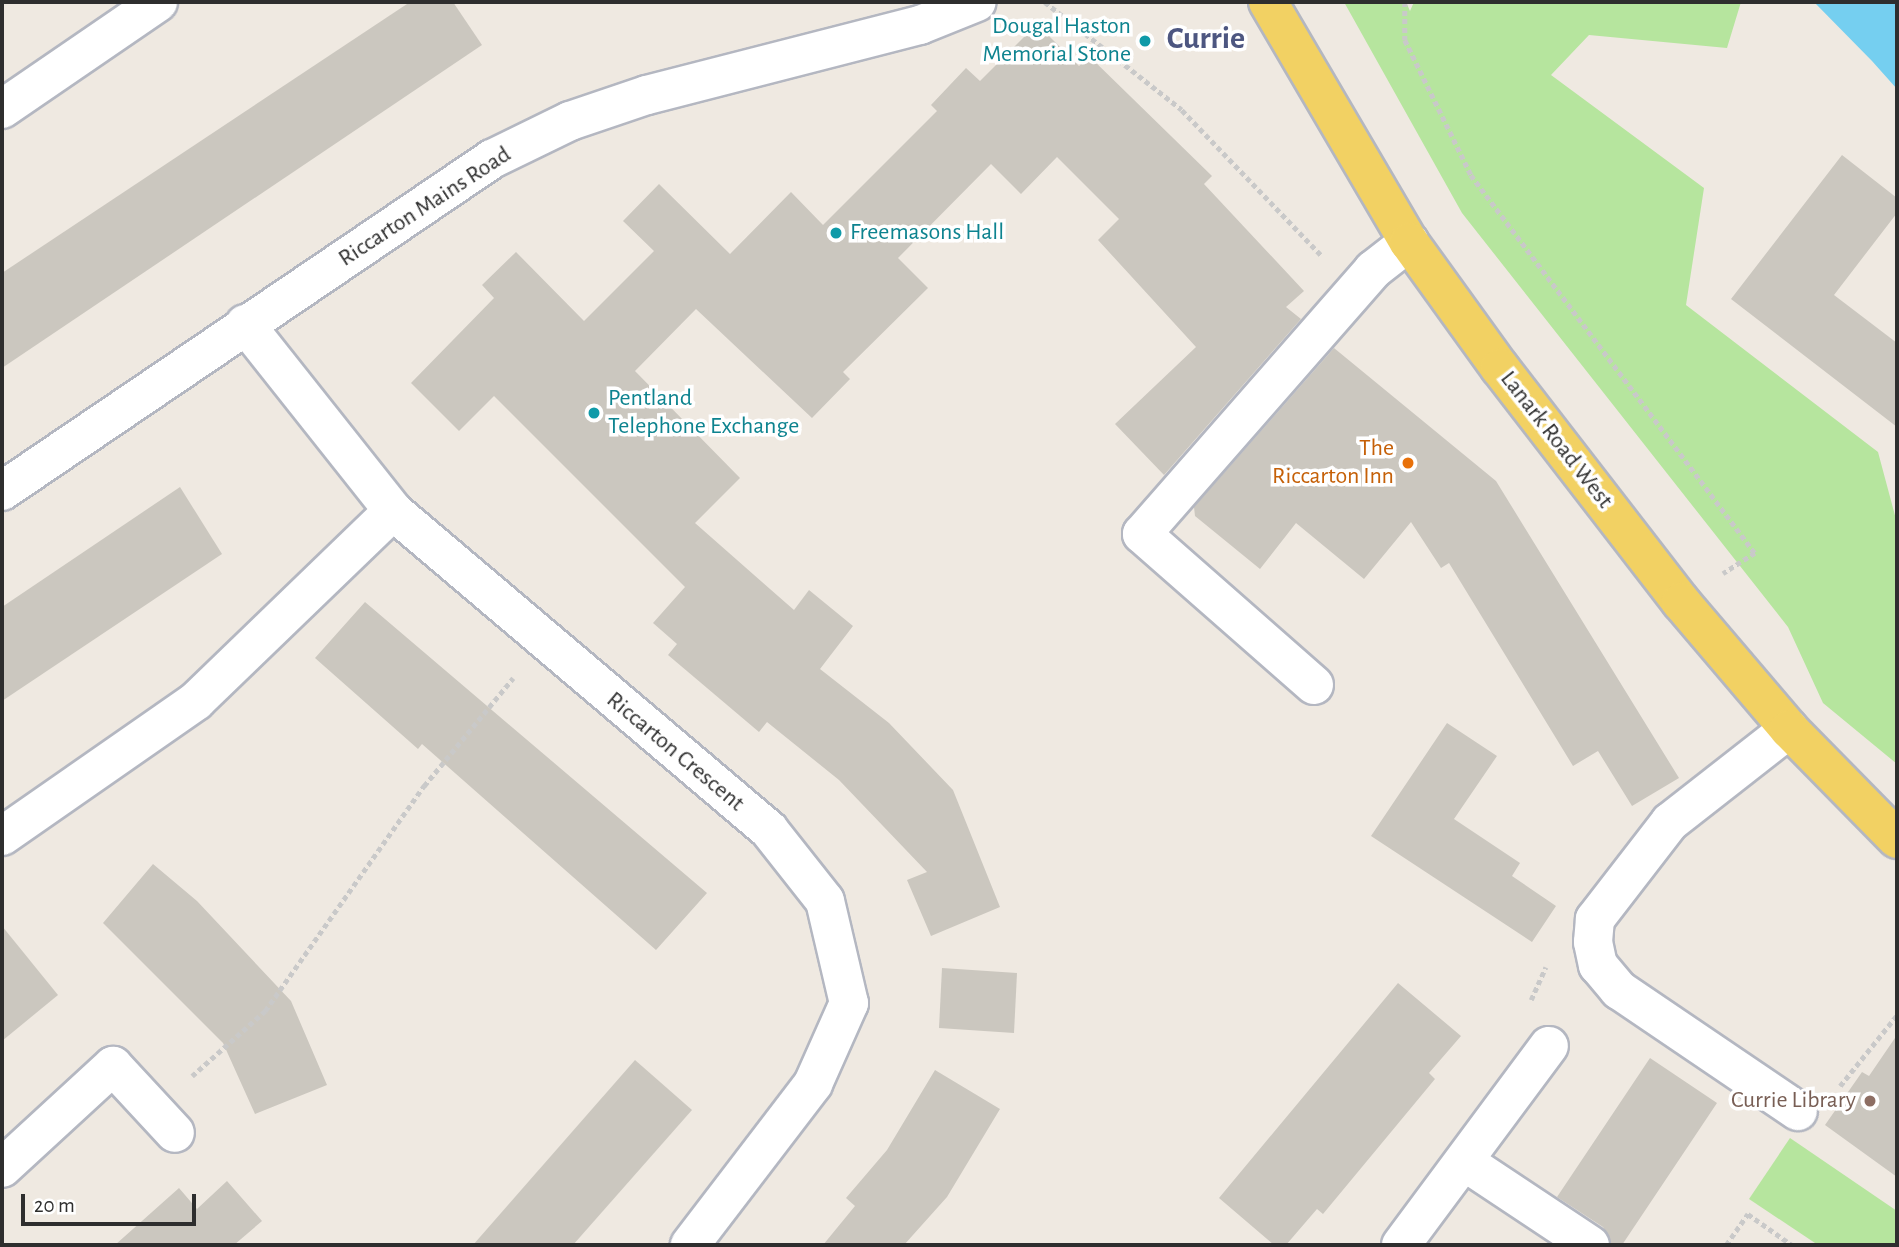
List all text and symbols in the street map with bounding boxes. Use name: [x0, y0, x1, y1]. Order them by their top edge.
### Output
place label: Dougal Haston Memorial Stone: [983, 13, 1131, 69]
district label: Currie: [1167, 19, 1245, 57]
marker: Dougal Haston Memorial Stone: [1137, 33, 1153, 49]
street label: Riccarton Mains Road: [333, 141, 517, 273]
place label: Freemasons Hall: [850, 219, 1004, 247]
marker: Freemasons Hall: [828, 225, 844, 241]
street label: Lanark Road West: [1493, 366, 1619, 514]
place label: Pentland Telephone Exchange: [608, 385, 799, 441]
marker: Pentland Telephone Exchange: [586, 405, 602, 421]
place label: The Riccarton Inn: [1272, 435, 1394, 491]
marker: The Riccarton Inn: [1400, 455, 1416, 471]
street label: Riccarton Crescent: [600, 686, 750, 818]
place label: Currie Library: [1731, 1087, 1856, 1115]
marker: Currie Library: [1862, 1093, 1878, 1109]
scale bar: [24, 1180, 200, 1224]
text: 20 m: [34, 1195, 75, 1216]

